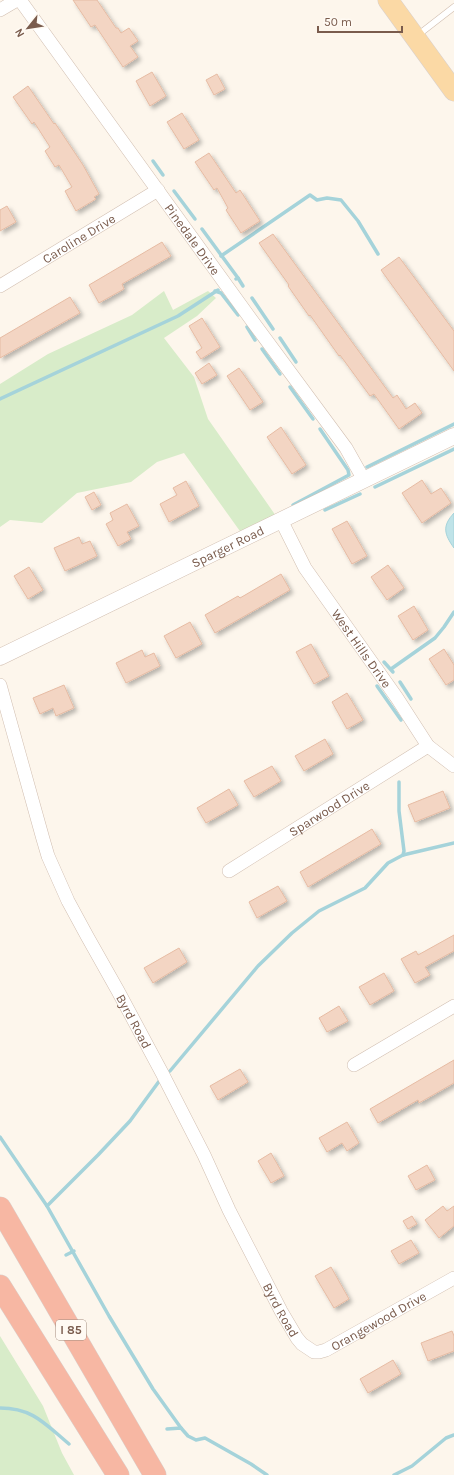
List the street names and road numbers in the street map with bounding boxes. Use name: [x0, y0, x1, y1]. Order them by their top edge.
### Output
street label: Pinedale Drive: [162, 200, 224, 278]
street label: Caroline Drive: [39, 210, 118, 266]
street label: Sparger Road: [189, 522, 266, 570]
street label: West Hills Drive: [329, 606, 395, 691]
street label: Sparwood Drive: [286, 777, 372, 839]
street label: Byrd Road: [113, 991, 155, 1051]
street label: Byrd Road: [260, 1280, 302, 1340]
street label: Orangewood Drive: [328, 1288, 429, 1353]
road number: I 85: [56, 1320, 86, 1340]

